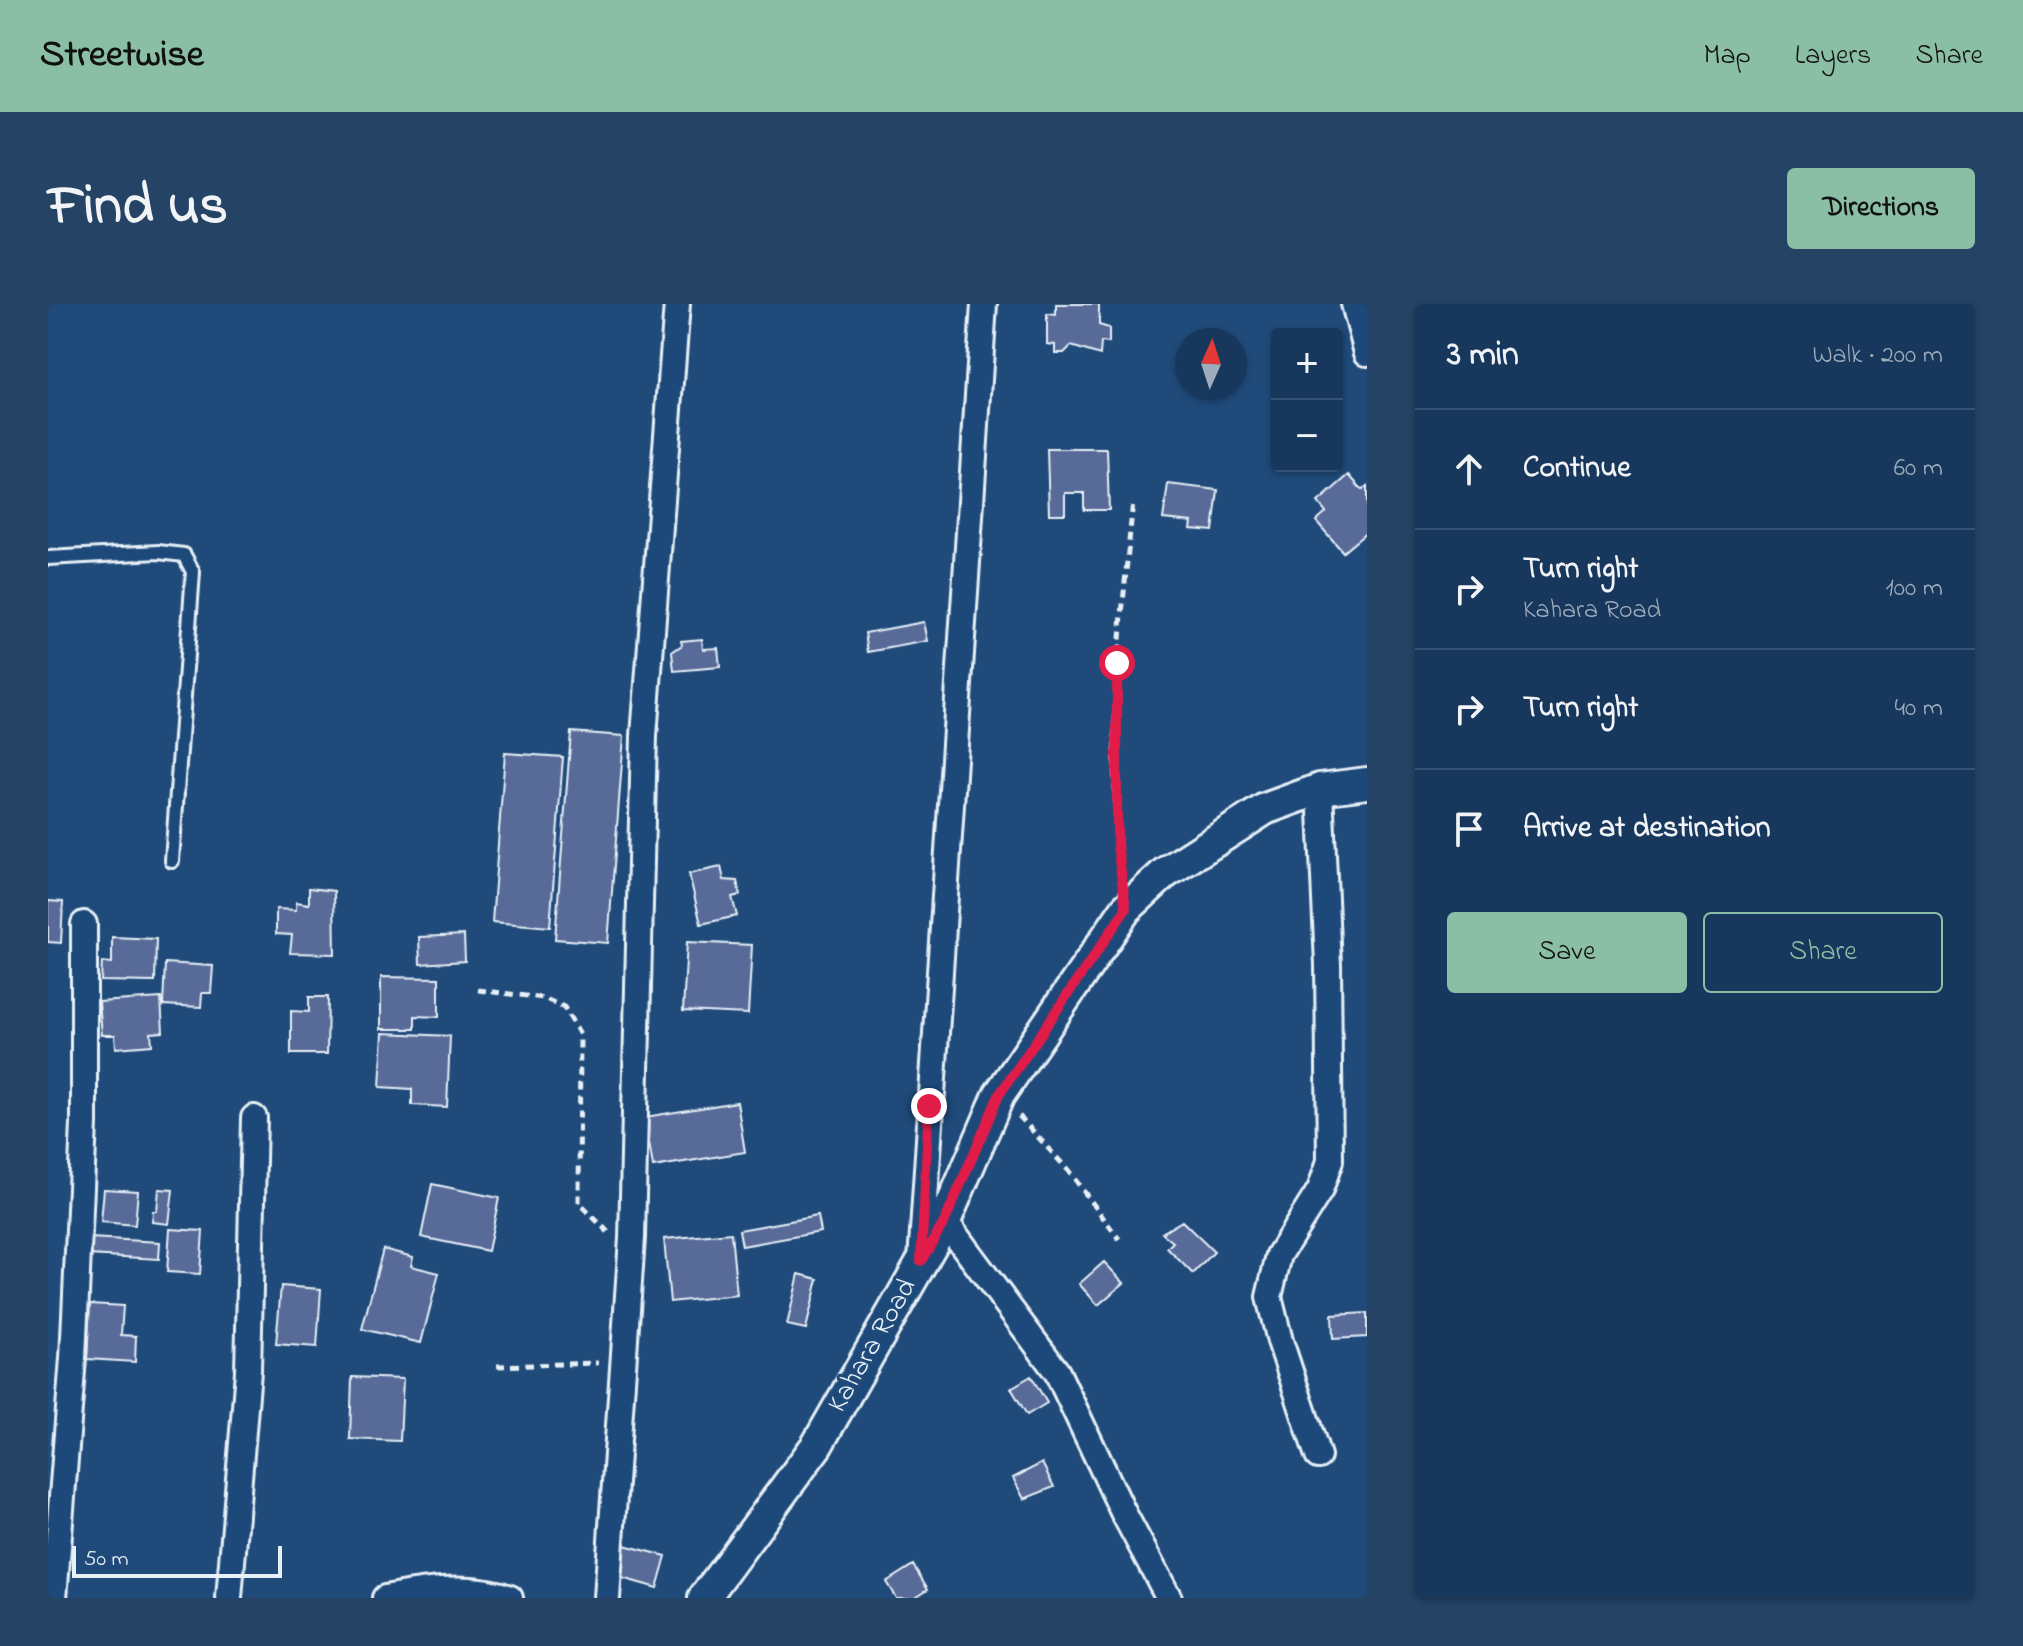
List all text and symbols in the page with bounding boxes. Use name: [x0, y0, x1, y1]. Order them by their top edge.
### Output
text: Streetwise: [40, 28, 204, 84]
text: Map: [1703, 36, 1751, 77]
text: Layers: [1795, 36, 1871, 77]
text: Share: [1915, 36, 1983, 77]
text: Find us: [48, 168, 228, 249]
button: Directions: [1787, 168, 1975, 249]
north arrow: [1175, 328, 1247, 400]
map controls: [1271, 328, 1343, 472]
button: +: [1271, 328, 1343, 400]
text: 3 min: [1447, 331, 1519, 381]
text: Walk · 200 m: [1812, 337, 1943, 375]
button: −: [1271, 400, 1343, 472]
icon: ahead: [1447, 447, 1491, 491]
text: Continue: [1523, 447, 1631, 491]
text: 60 m: [1894, 450, 1943, 488]
text: Turn right: [1523, 548, 1638, 592]
icon: right: [1447, 567, 1491, 611]
text: 100 m: [1886, 570, 1943, 608]
text: Kahara Road: [1523, 592, 1661, 630]
route start: [1099, 645, 1135, 681]
icon: right: [1447, 687, 1491, 731]
text: Turn right: [1523, 687, 1638, 731]
text: 40 m: [1894, 690, 1943, 728]
icon: arrive: [1447, 807, 1491, 851]
text: Arrive at destination: [1523, 807, 1771, 851]
button: Save: [1447, 912, 1687, 993]
button: Share: [1703, 912, 1943, 993]
route end: [911, 1088, 947, 1124]
street label: Kahara Road: [818, 1271, 928, 1421]
scale bar: [72, 1542, 282, 1578]
text: 50 m: [84, 1544, 129, 1576]

